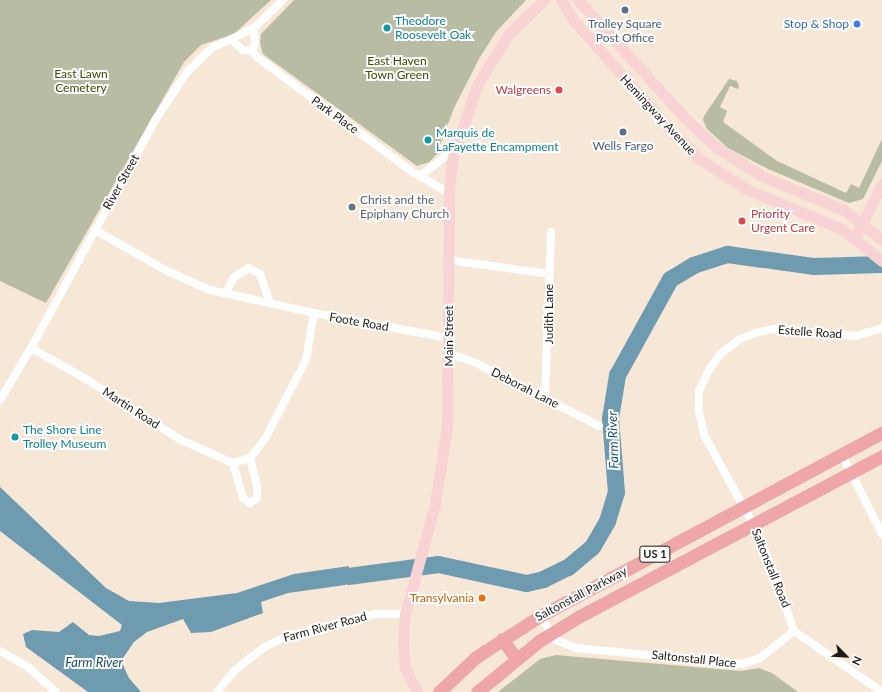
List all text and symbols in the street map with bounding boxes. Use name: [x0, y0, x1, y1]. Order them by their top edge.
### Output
marker: Trolley Square Post Office: [620, 5, 630, 15]
place label: Theodore Roosevelt Oak: [395, 14, 471, 42]
place label: Trolley Square Post Office: [588, 17, 662, 45]
place label: Stop & Shop: [784, 17, 849, 31]
marker: Stop & Shop: [852, 19, 862, 29]
marker: Theodore Roosevelt Oak: [382, 23, 392, 33]
park label: East Haven Town Green: [365, 54, 429, 82]
park label: East Lawn Cemetery: [54, 67, 108, 95]
street label: Hemingway Avenue: [617, 72, 699, 158]
place label: Walgreens: [496, 83, 551, 97]
marker: Walgreens: [554, 85, 564, 95]
street label: Park Place: [309, 93, 361, 137]
place label: Marquis de LaFayette Encampment: [436, 126, 559, 154]
marker: Wells Fargo: [618, 127, 628, 137]
marker: Marquis de LaFayette Encampment: [423, 135, 433, 145]
place label: Wells Fargo: [592, 139, 654, 153]
street label: River Street: [100, 152, 142, 212]
place label: Christ and the Epiphany Church: [360, 193, 450, 221]
marker: Christ and the Epiphany Church: [347, 202, 357, 212]
place label: Priority Urgent Care: [751, 207, 815, 235]
marker: Priority Urgent Care: [736, 215, 748, 227]
street label: Judith Lane: [542, 284, 556, 344]
street label: Main Street: [442, 305, 456, 367]
street label: Foote Road: [328, 310, 390, 334]
street label: Estelle Road: [777, 323, 843, 341]
street label: Deborah Lane: [489, 365, 561, 411]
street label: Martin Road: [100, 384, 162, 432]
water label: Farm River: [604, 411, 622, 469]
place label: The Shore Line Trolley Museum: [23, 423, 107, 451]
marker: The Shore Line Trolley Museum: [10, 432, 20, 442]
street label: Saltonstall Road: [749, 526, 793, 610]
road number: US 1: [639, 545, 671, 563]
street label: Saltonstall Parkway: [533, 564, 629, 624]
place label: Transylvania: [410, 591, 474, 605]
marker: Transylvania: [477, 593, 487, 603]
street label: Farm River Road: [282, 609, 368, 645]
north arrow: [826, 636, 866, 676]
street label: Saltonstall Place: [651, 647, 737, 671]
water label: Farm River: [65, 654, 123, 670]
text: N: [850, 655, 865, 668]

